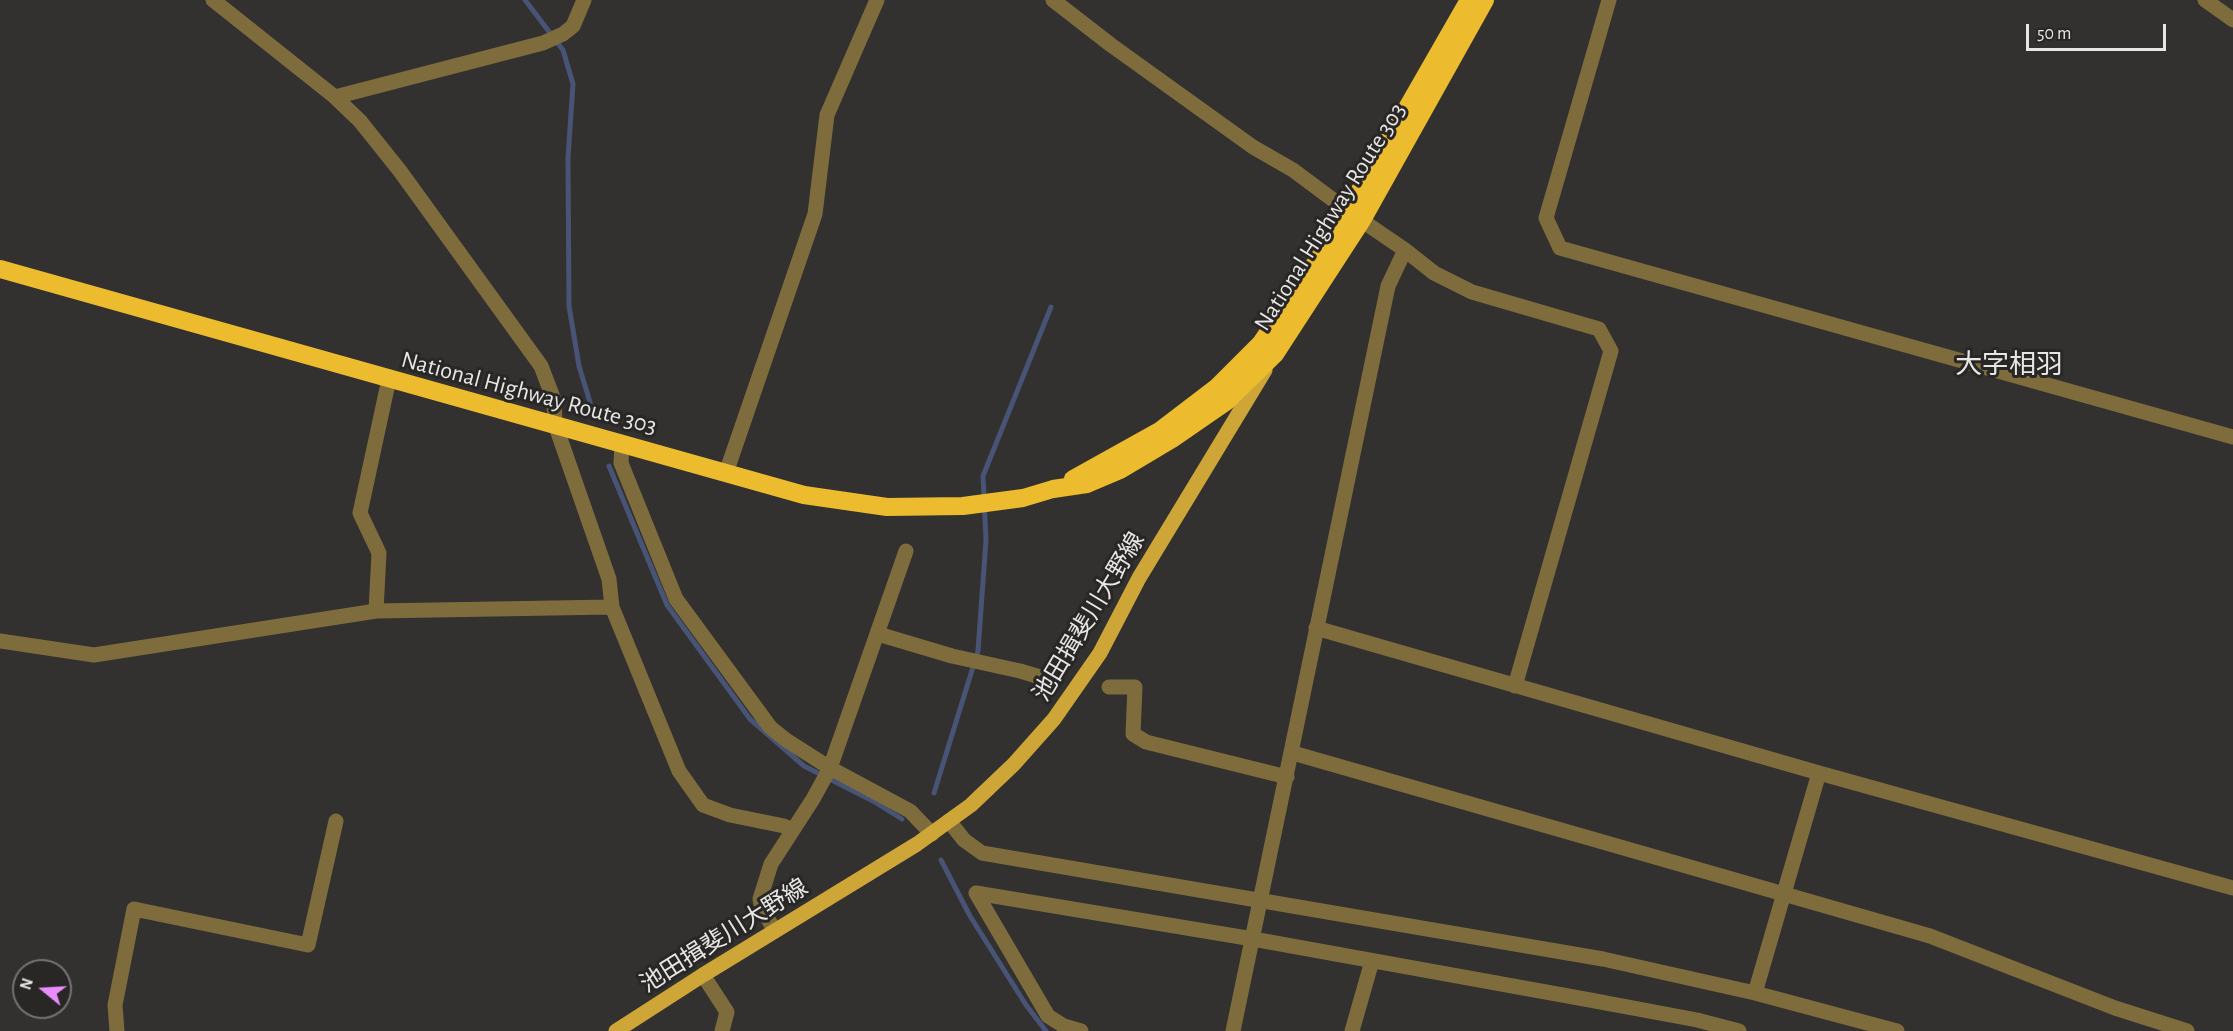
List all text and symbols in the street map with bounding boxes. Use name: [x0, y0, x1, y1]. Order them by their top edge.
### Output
scale bar: [2029, 12, 2168, 50]
text: 50 m: [2037, 25, 2071, 43]
street label: National Highway Route 303: [1248, 98, 1412, 336]
street label: National Highway Route 303: [398, 345, 660, 441]
district label: 大字相羽: [1955, 349, 2063, 381]
street label: 池田揖斐川大野線: [1027, 527, 1151, 707]
street label: 池田揖斐川大野線: [635, 873, 813, 999]
north arrow: [12, 959, 72, 1019]
text: N: [17, 976, 36, 992]

